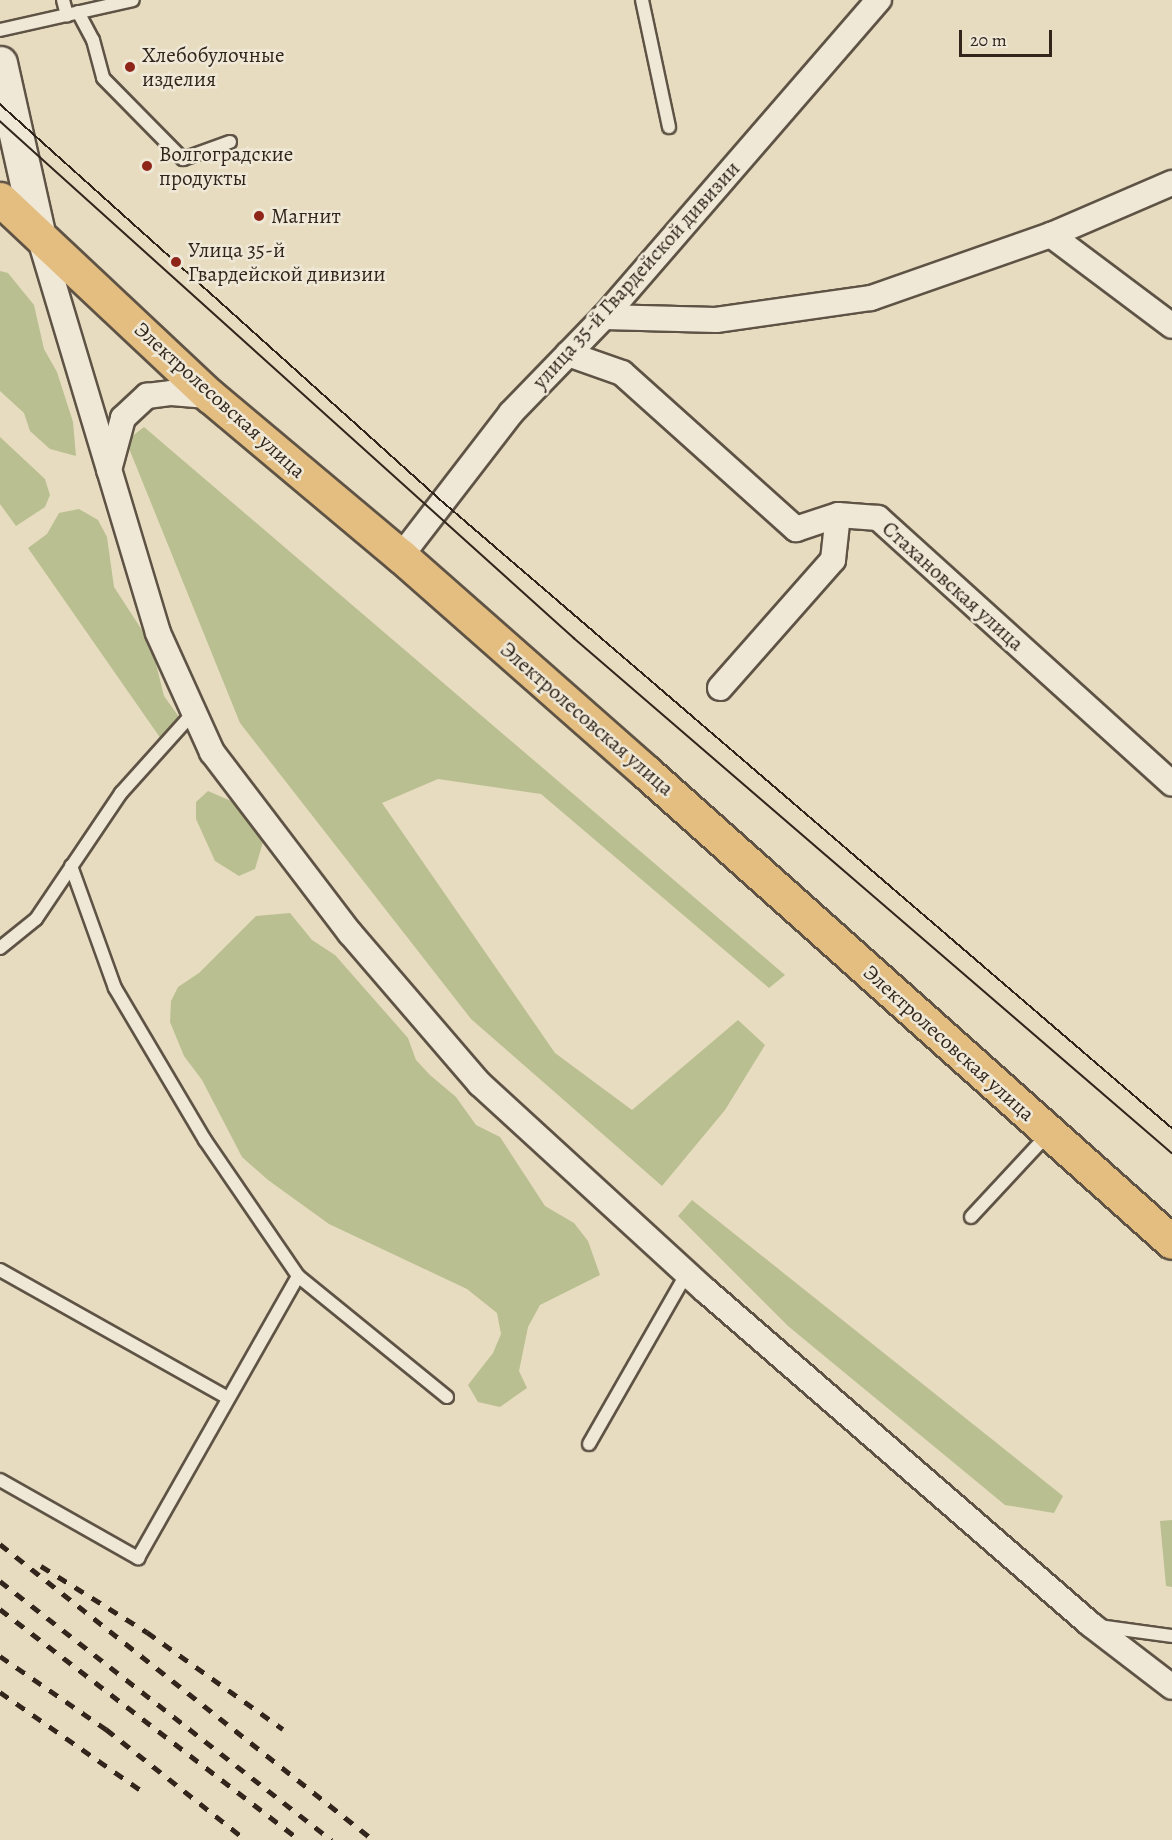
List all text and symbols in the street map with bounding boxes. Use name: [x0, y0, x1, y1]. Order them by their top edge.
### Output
scale bar: [962, 18, 1055, 56]
text: 20 m: [970, 28, 1007, 52]
place label: Хлебобулочные изделия: [142, 42, 285, 92]
marker: Хлебобулочные изделия: [123, 60, 137, 74]
place label: Волгоградские продукты: [159, 141, 293, 191]
street label: улица 35-й Гвардейской дивизии: [527, 156, 745, 394]
marker: Волгоградские продукты: [140, 159, 154, 173]
place label: Магнит: [271, 203, 341, 229]
marker: Магнит: [252, 209, 266, 223]
place label: Улица 35-й Гвардейской дивизии: [188, 237, 386, 287]
marker: Улица 35-й Гвардейской дивизии: [169, 255, 183, 269]
street label: Электролесовская улица: [129, 317, 311, 483]
street label: Стахановская улица: [877, 516, 1029, 656]
street label: Электролесовская улица: [495, 637, 679, 801]
street label: Электролесовская улица: [858, 960, 1040, 1126]

